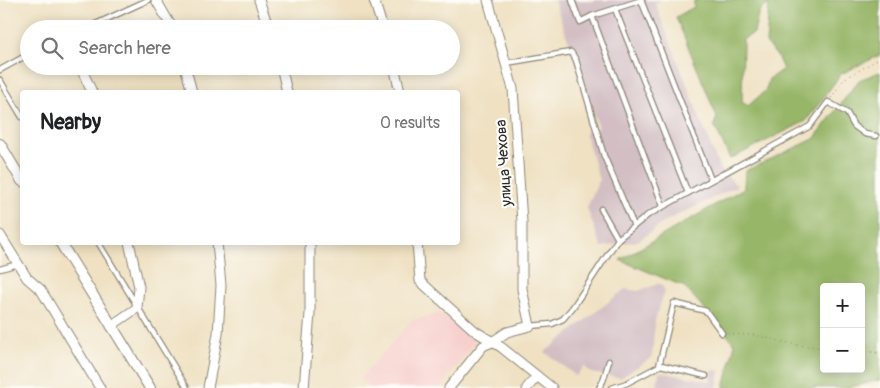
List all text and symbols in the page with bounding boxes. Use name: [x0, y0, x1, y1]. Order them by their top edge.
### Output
search box: [20, 20, 460, 75]
icon: search: [38, 34, 66, 62]
text: Search here: [78, 36, 171, 60]
text: Nearby: [40, 109, 101, 136]
text: 0 results: [380, 113, 440, 133]
street label: улица Чехова: [491, 119, 517, 208]
map controls: [820, 283, 865, 373]
button: +: [820, 283, 865, 328]
button: −: [820, 328, 865, 373]

